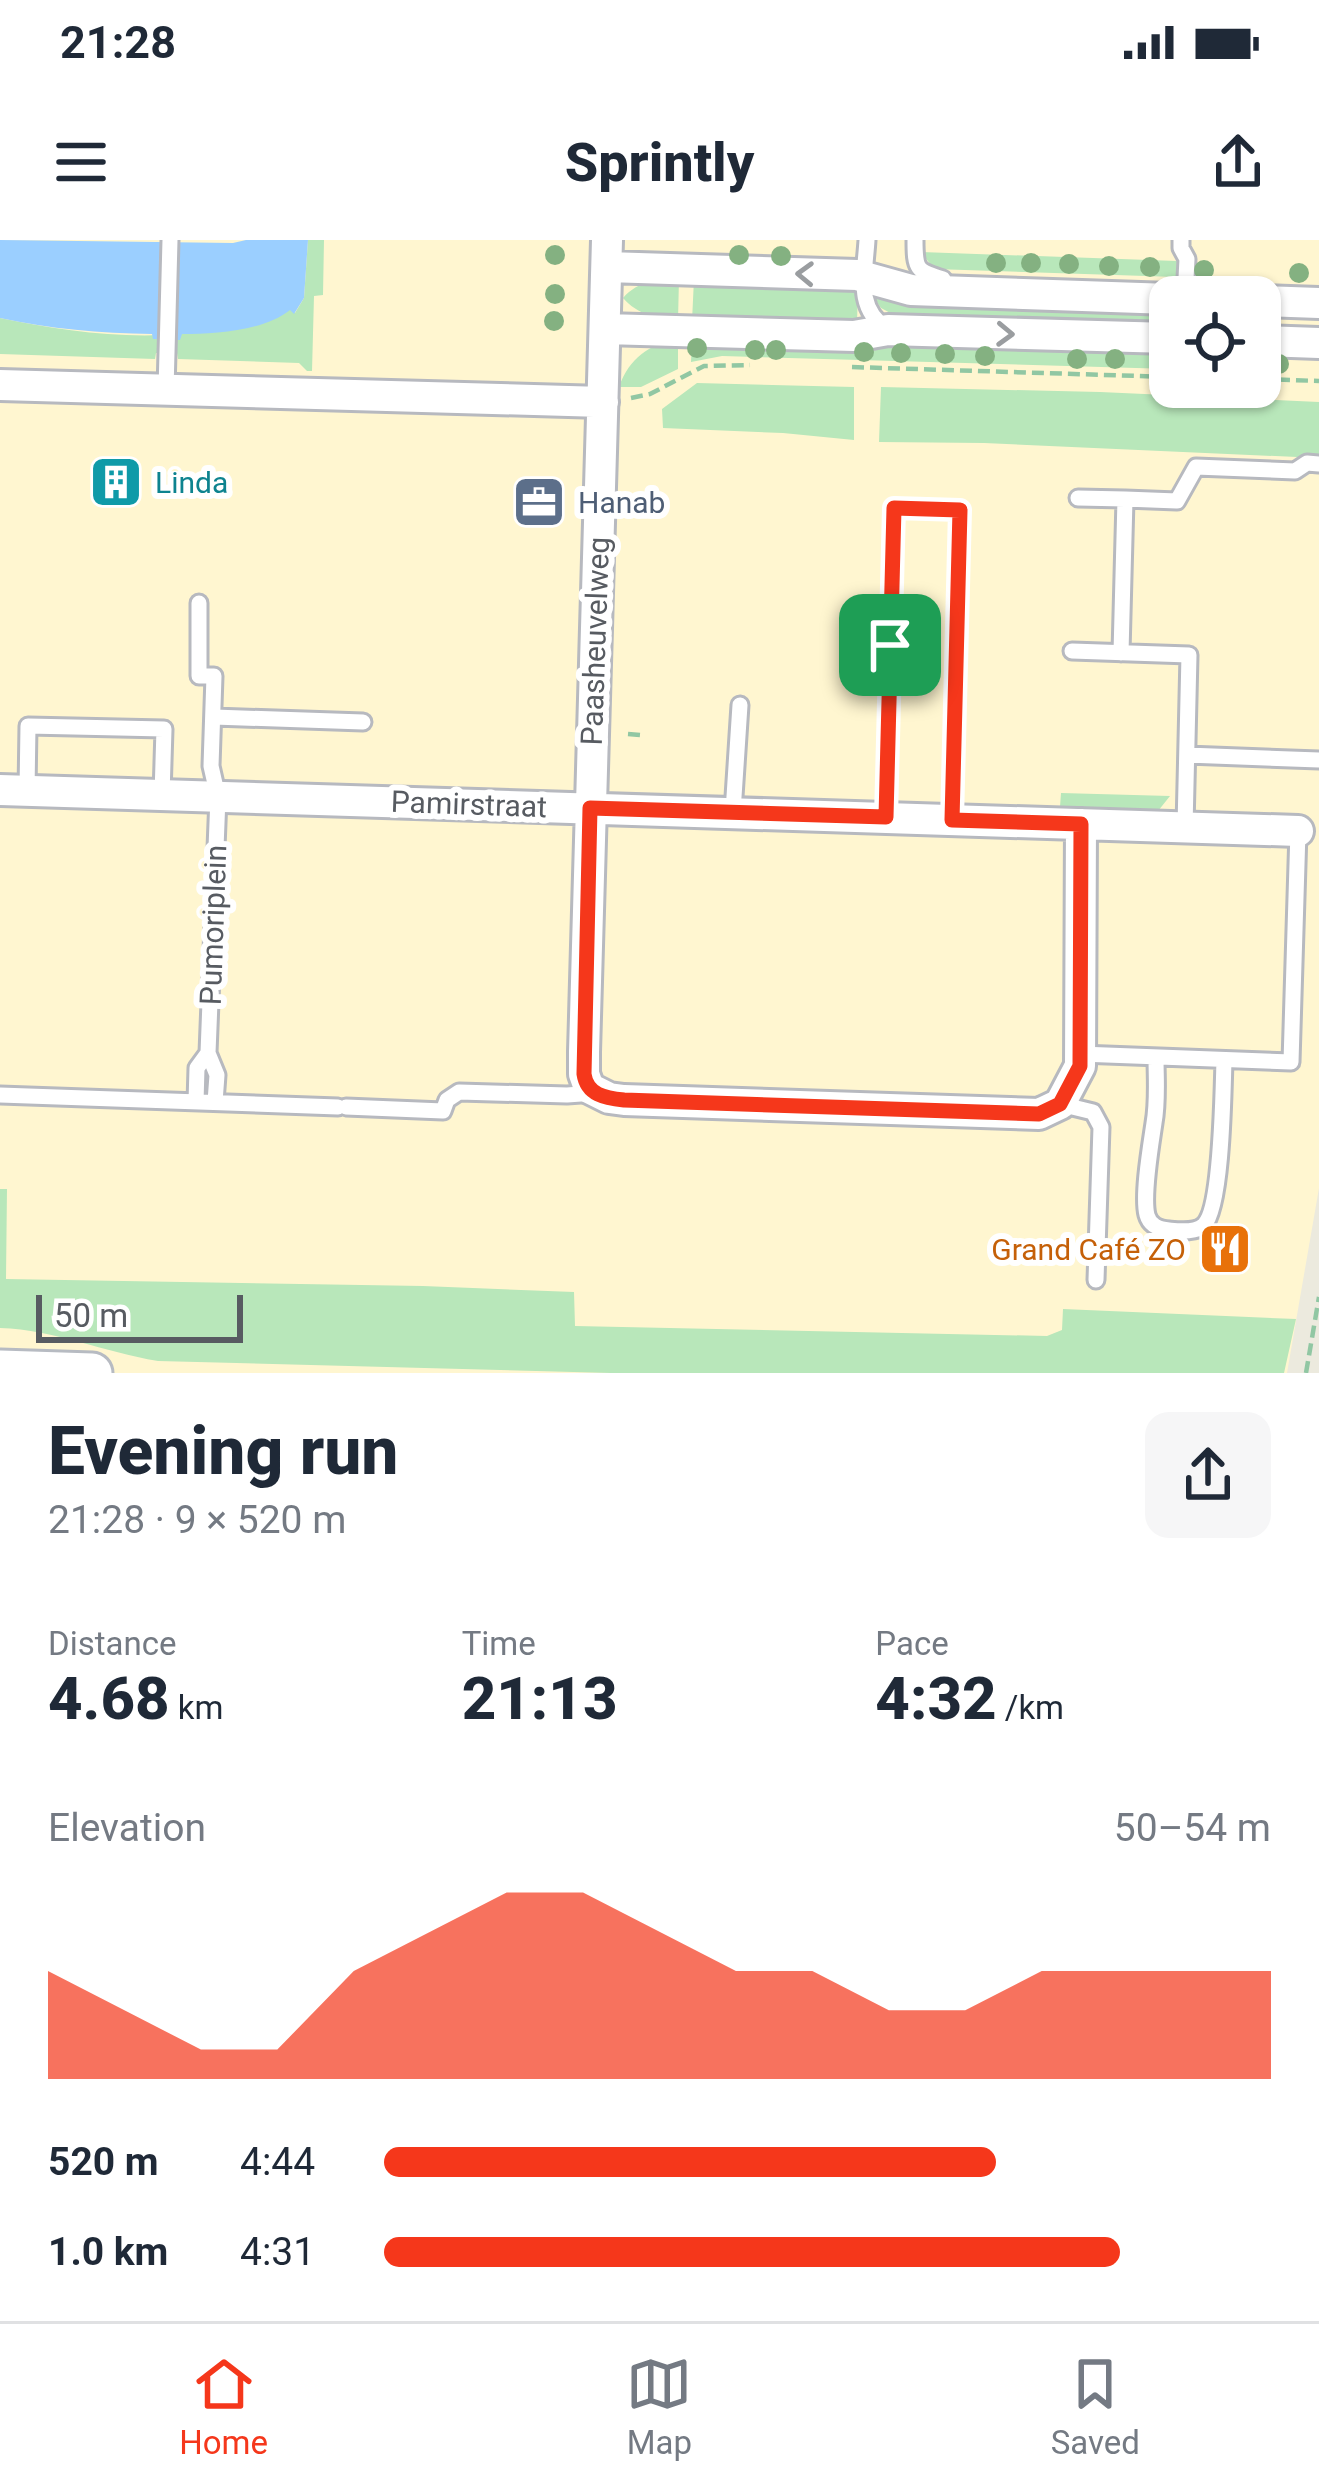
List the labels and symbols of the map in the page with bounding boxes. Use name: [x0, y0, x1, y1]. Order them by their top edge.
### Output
one-way arrow: [795, 261, 814, 287]
one-way arrow: [996, 320, 1015, 346]
building icon: Linda: [88, 454, 144, 510]
place label: Linda: [155, 465, 228, 500]
office icon: Hanab: [511, 474, 567, 530]
place label: Hanab: [578, 485, 665, 520]
street label: Paasheuvelweg: [574, 536, 616, 746]
pin: [839, 594, 941, 696]
street label: Pamirstraat: [390, 784, 548, 824]
street label: Pumoriplein: [193, 844, 233, 1006]
restaurant icon: Grand Café ZO: [1197, 1221, 1253, 1277]
place label: Grand Café ZO: [991, 1232, 1186, 1267]
scale bar: [36, 1289, 243, 1342]

